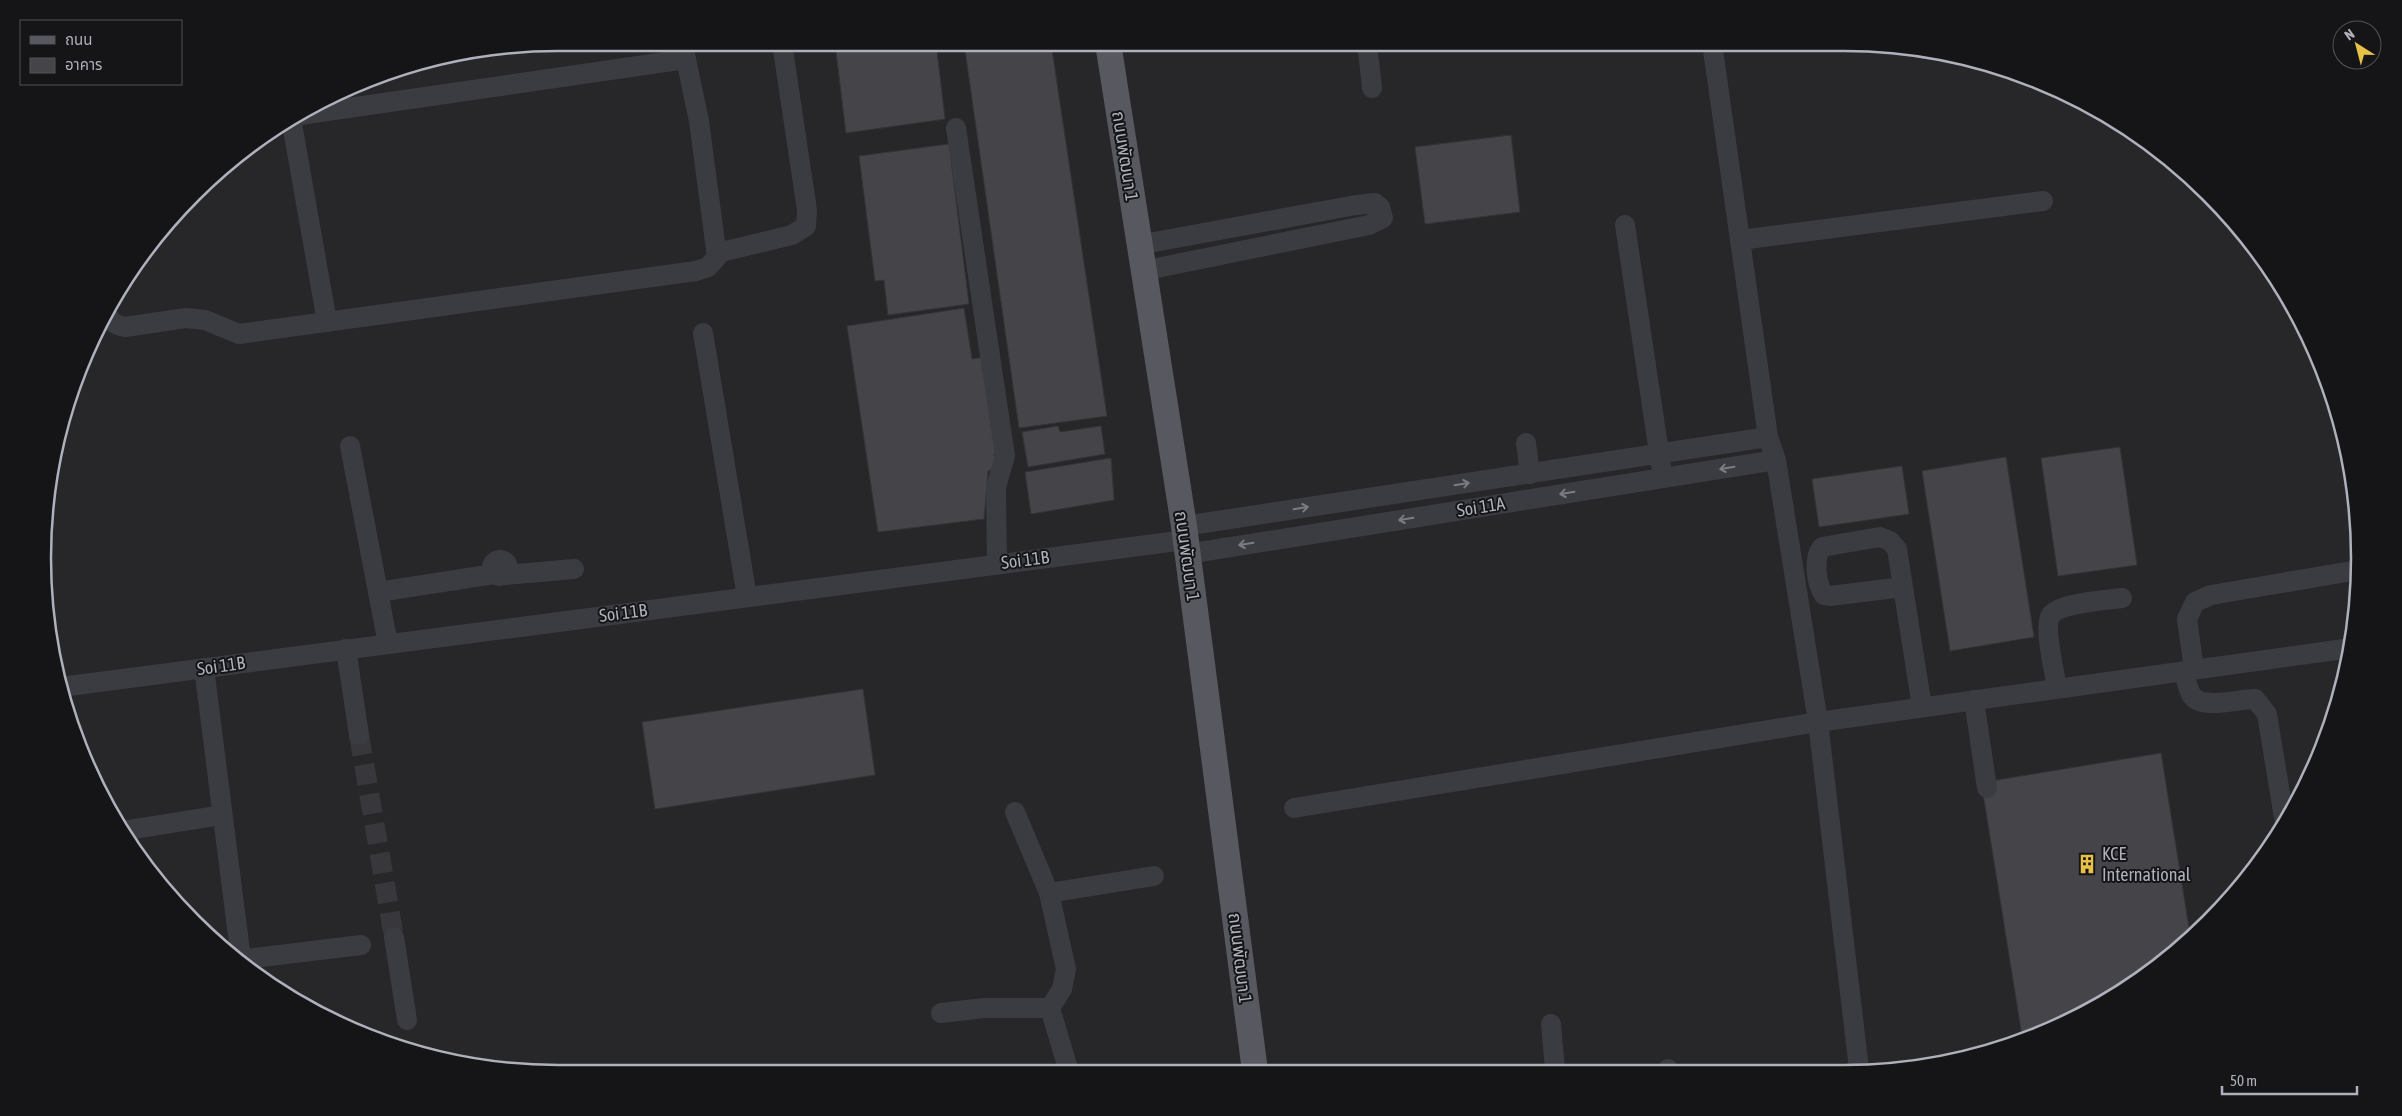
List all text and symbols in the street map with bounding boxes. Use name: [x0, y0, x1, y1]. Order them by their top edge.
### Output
legend: [20, 20, 182, 85]
north arrow: [2332, 20, 2382, 70]
text: N: [2341, 26, 2357, 43]
text: ถนน: [65, 31, 92, 48]
text: อาคาร: [65, 56, 102, 73]
street label: ถนนพัฒนา 1: [1108, 109, 1143, 202]
one-way arrow: [1720, 463, 1736, 473]
one-way arrow: [1453, 479, 1469, 489]
one-way arrow: [1559, 489, 1575, 499]
street label: Soi 11A: [1455, 492, 1507, 521]
one-way arrow: [1293, 503, 1309, 513]
street label: ถนนพัฒนา 1: [1171, 509, 1204, 602]
one-way arrow: [1399, 514, 1415, 524]
one-way arrow: [1238, 540, 1254, 550]
street label: Soi 11B: [1000, 546, 1051, 573]
street label: Soi 11B: [598, 599, 649, 626]
street label: Soi 11B: [196, 652, 247, 679]
place label: KCE International: [2102, 843, 2191, 885]
building icon: KCE International: [2076, 853, 2098, 875]
street label: ถนนพัฒนา 1: [1225, 912, 1256, 1004]
scale bar: [2222, 1064, 2357, 1096]
text: 50 m: [2230, 1072, 2257, 1089]

